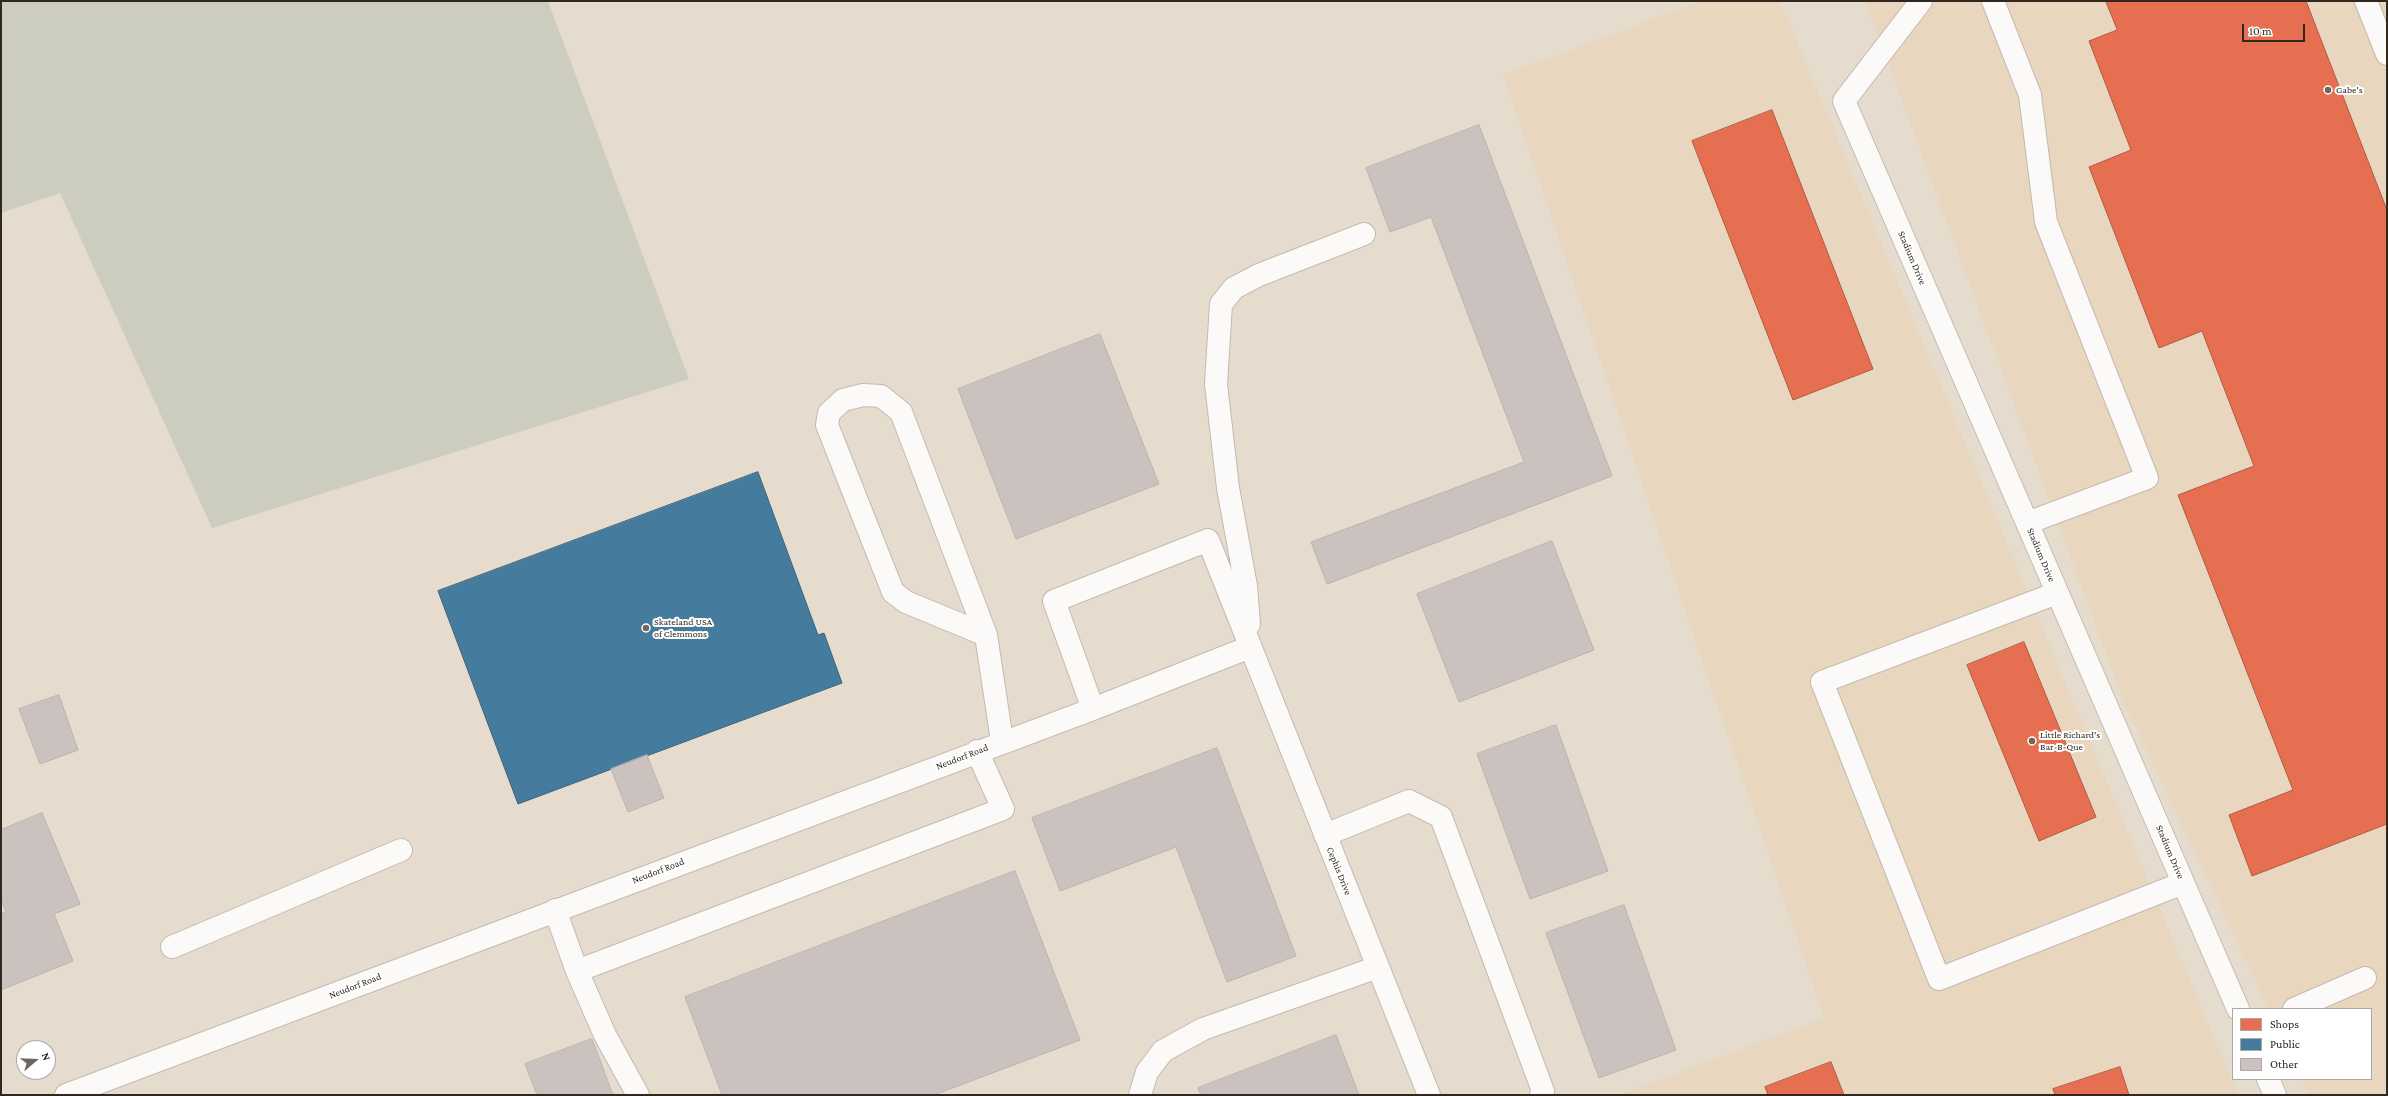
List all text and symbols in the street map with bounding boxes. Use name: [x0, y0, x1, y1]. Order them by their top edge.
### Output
scale bar: [2244, 16, 2307, 42]
text: 10 m: [2249, 24, 2272, 38]
place label: Gabe's: [2336, 84, 2363, 96]
marker: Gabe's: [2323, 85, 2333, 95]
street label: Stadium Drive: [1895, 229, 1929, 287]
street label: Stadium Drive: [2024, 526, 2058, 584]
place label: Skateland USA of Clemmons: [654, 616, 712, 640]
marker: Skateland USA of Clemmons: [641, 623, 651, 633]
place label: Little Richard's Bar-B-Que: [2040, 729, 2100, 752]
marker: Little Richard's Bar-B-Que: [2027, 736, 2037, 746]
street label: Neudorf Road: [934, 742, 990, 772]
street label: Stadium Drive: [2153, 823, 2187, 881]
street label: Cephis Drive: [1324, 845, 1354, 897]
street label: Neudorf Road: [630, 856, 686, 886]
street label: Neudorf Road: [327, 971, 383, 1001]
legend: [2232, 1008, 2372, 1080]
text: Shops: [2270, 1017, 2299, 1031]
text: Public: [2270, 1037, 2300, 1051]
north arrow: [16, 1040, 56, 1080]
text: N: [40, 1051, 53, 1062]
text: Other: [2270, 1057, 2298, 1071]

